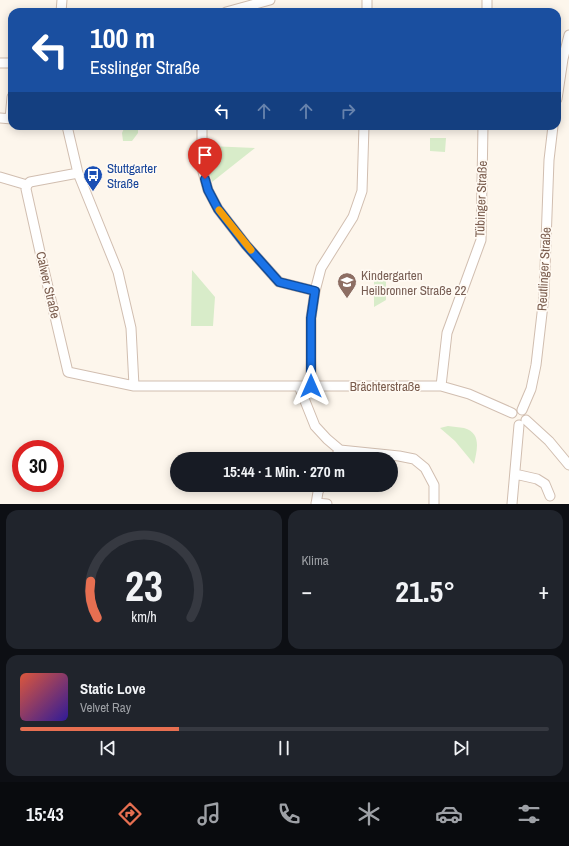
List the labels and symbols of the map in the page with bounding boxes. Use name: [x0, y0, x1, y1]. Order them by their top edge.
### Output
pin: [188, 138, 222, 179]
place label: Stuttgarter Straße: [107, 160, 157, 192]
street label: Tübinger Straße: [471, 160, 491, 238]
bus stop icon: Stuttgarter Straße: [82, 164, 104, 192]
street label: Reutlinger Straße: [533, 226, 555, 311]
street label: Calwer Straße: [32, 250, 64, 320]
place label: Kindergarten Heilbronner Straße 22: [361, 267, 467, 299]
school or university icon: Kindergarten Heilbronner Straße 22: [336, 271, 358, 299]
position arrow: [290, 365, 332, 407]
street label: Brächterstraße: [350, 378, 420, 395]
speed limit sign: 30: [12, 440, 64, 492]

